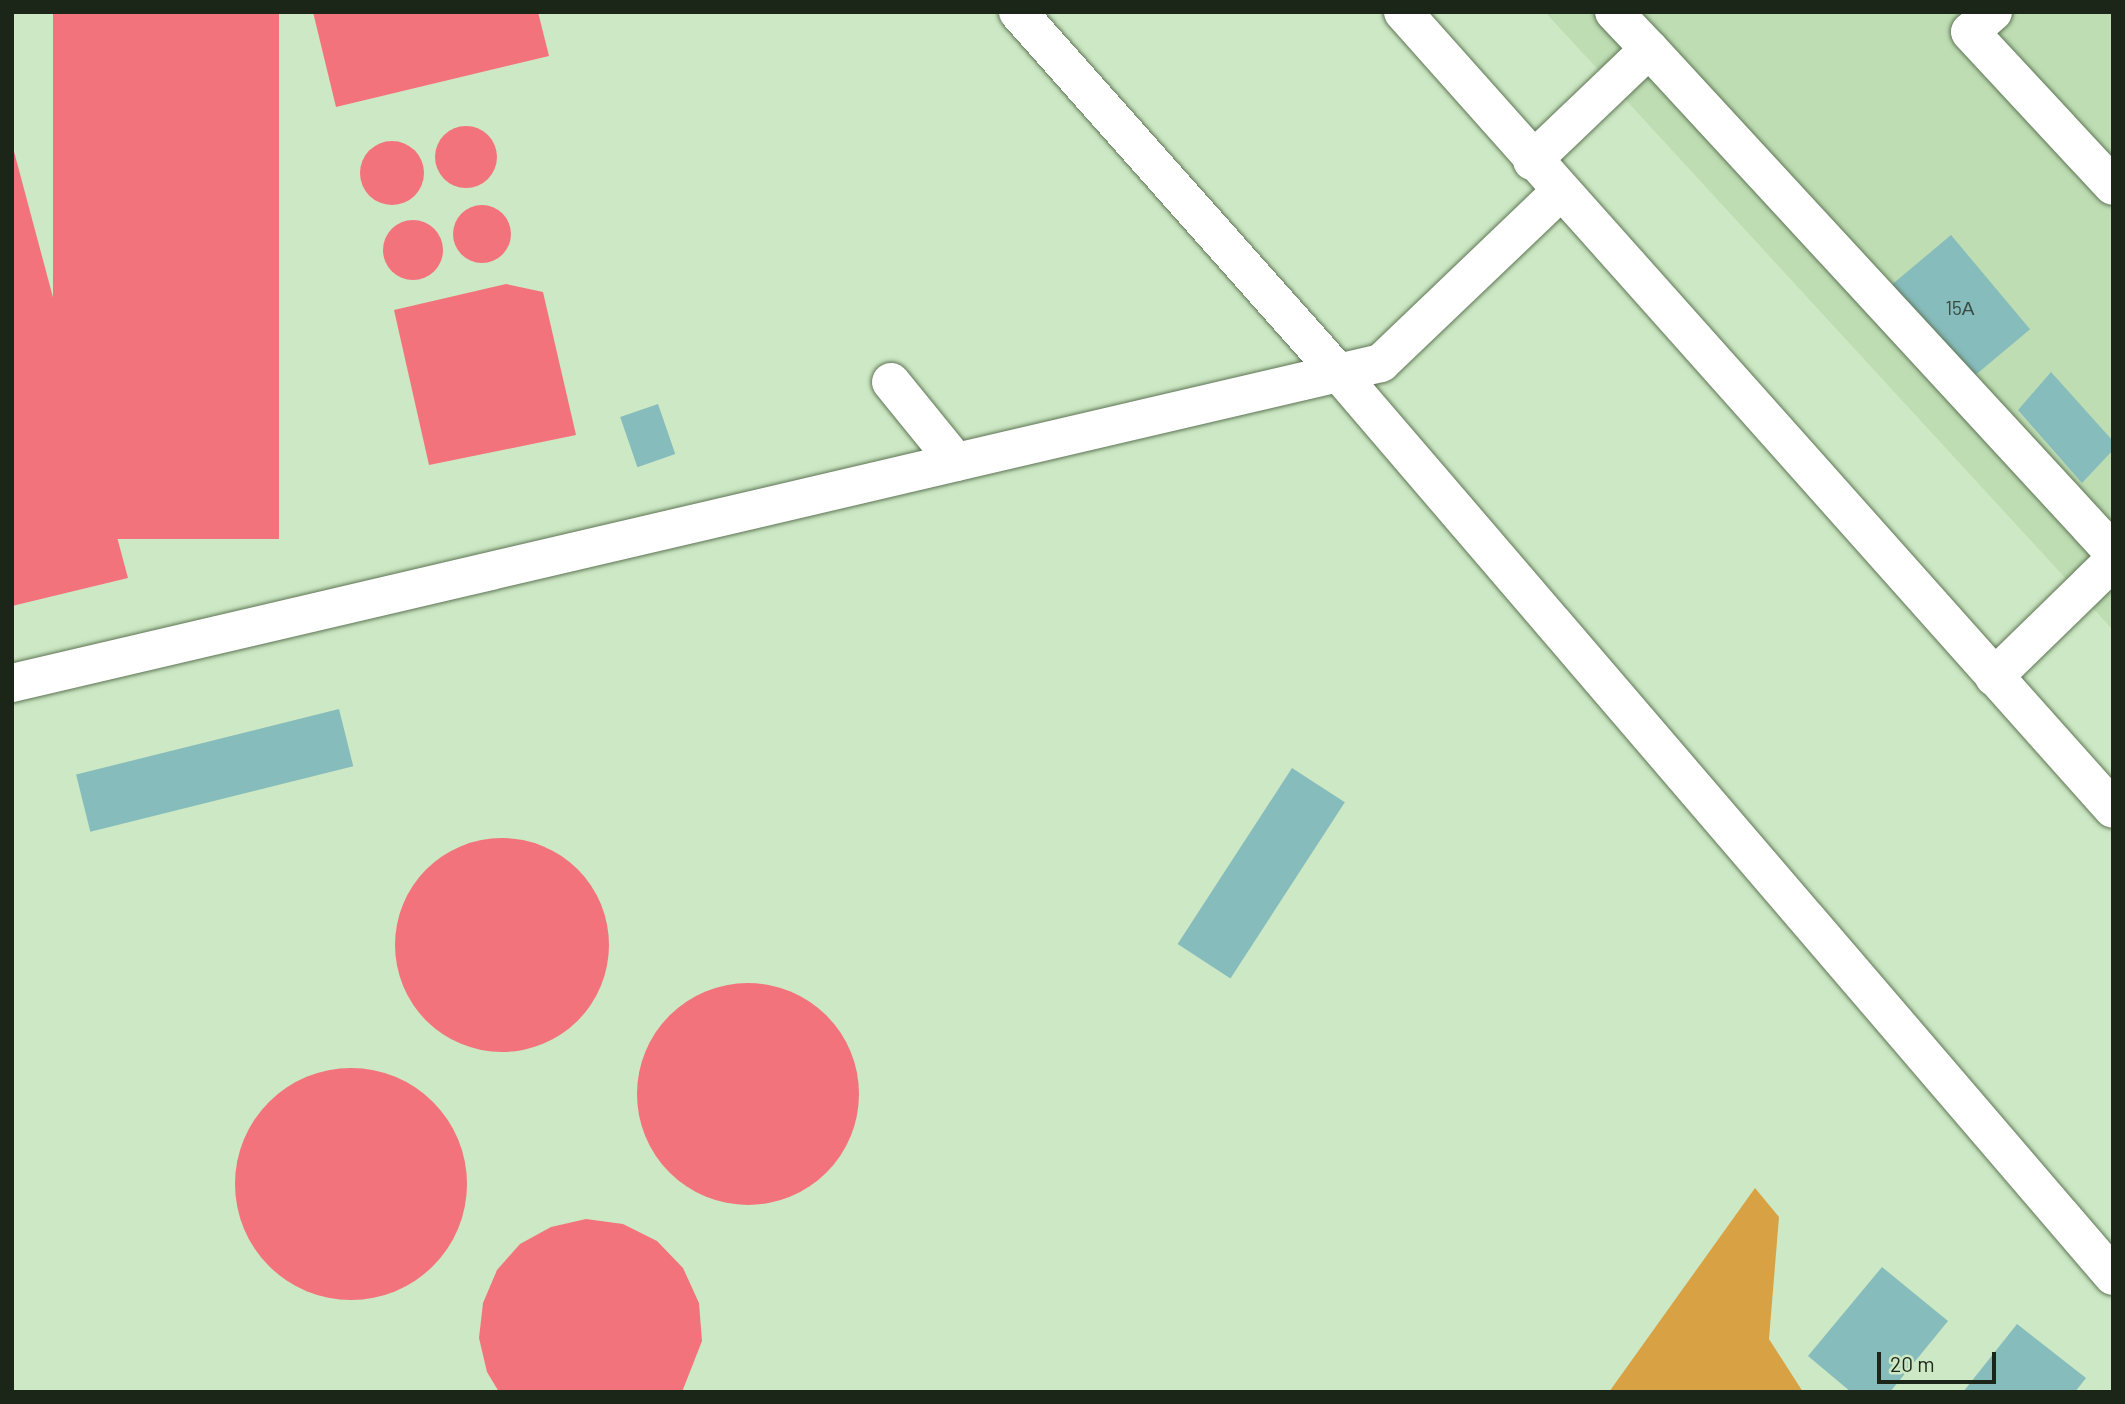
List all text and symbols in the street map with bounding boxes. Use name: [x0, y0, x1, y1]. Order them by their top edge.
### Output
house number: 15А: [1945, 297, 1975, 319]
scale bar: [1880, 1338, 1999, 1382]
text: 20 m: [1890, 1351, 1935, 1376]

